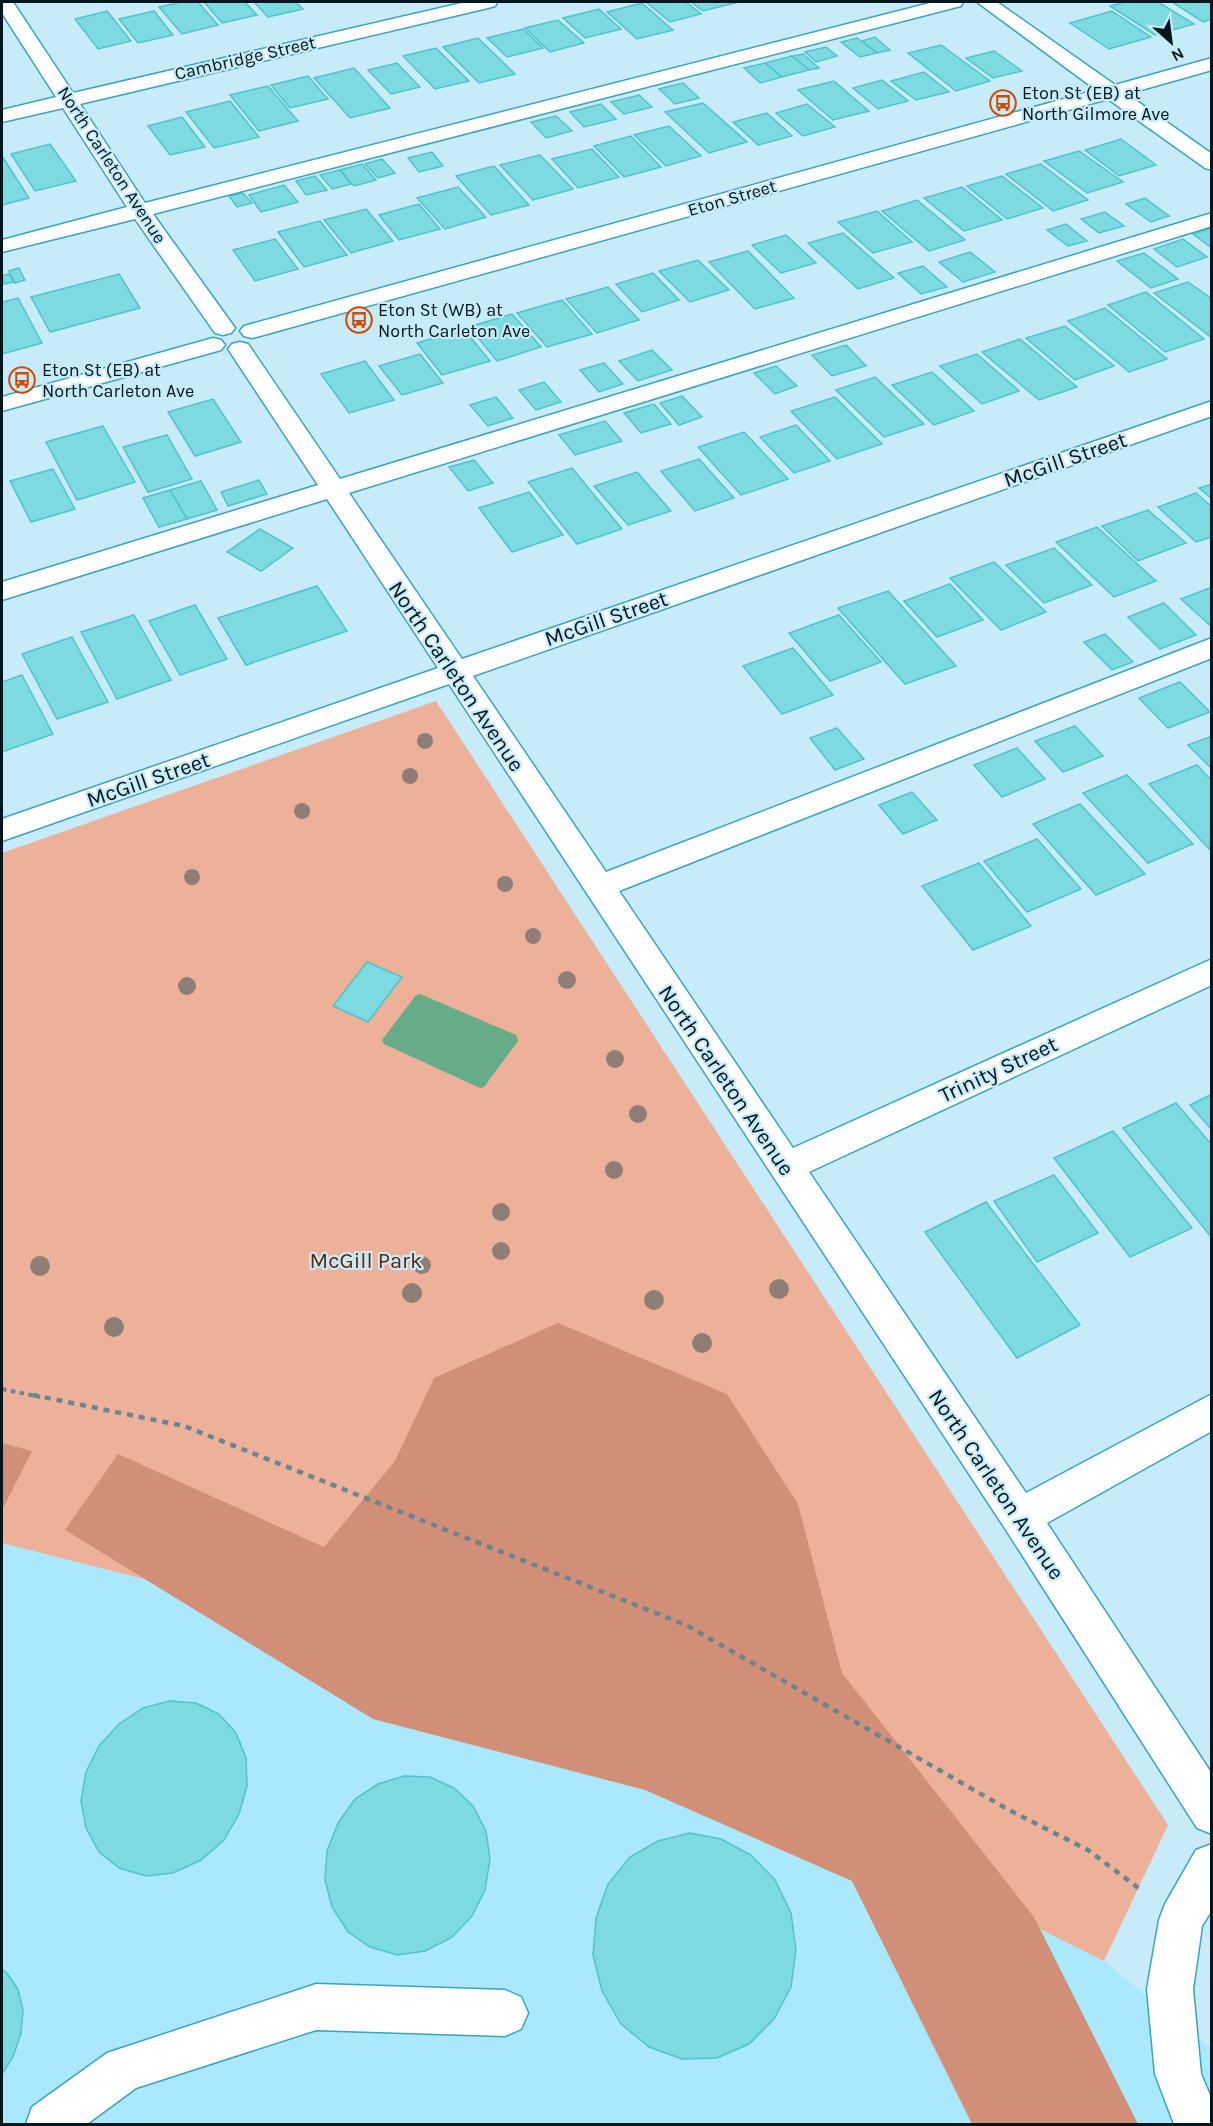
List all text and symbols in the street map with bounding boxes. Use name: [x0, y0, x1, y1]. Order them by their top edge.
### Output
north arrow: [1141, 12, 1201, 72]
street label: Cambridge Street: [172, 31, 318, 85]
text: N: [1168, 44, 1187, 66]
street label: North Carleton Avenue: [53, 82, 171, 248]
place label: Eton St (EB) at North Gilmore Ave: [1022, 82, 1170, 125]
bus stop icon: Eton St (EB) at North Gilmore Ave: [988, 88, 1018, 118]
street label: Eton Street: [685, 175, 779, 221]
place label: Eton St (WB) at North Carleton Ave: [378, 299, 530, 342]
bus stop icon: Eton St (WB) at North Carleton Ave: [344, 305, 374, 335]
place label: Eton St (EB) at North Carleton Ave: [42, 359, 194, 402]
bus stop icon: Eton St (EB) at North Carleton Ave: [7, 365, 37, 395]
street label: McGill Street: [1000, 427, 1130, 493]
street label: North Carleton Avenue: [383, 576, 530, 777]
street label: McGill Street: [541, 586, 671, 652]
street label: McGill Street: [83, 747, 213, 813]
street label: North Carleton Avenue: [653, 980, 800, 1181]
street label: Trinity Street: [935, 1031, 1062, 1109]
park label: McGill Park: [310, 1248, 422, 1274]
street label: North Carleton Avenue: [923, 1384, 1070, 1585]

